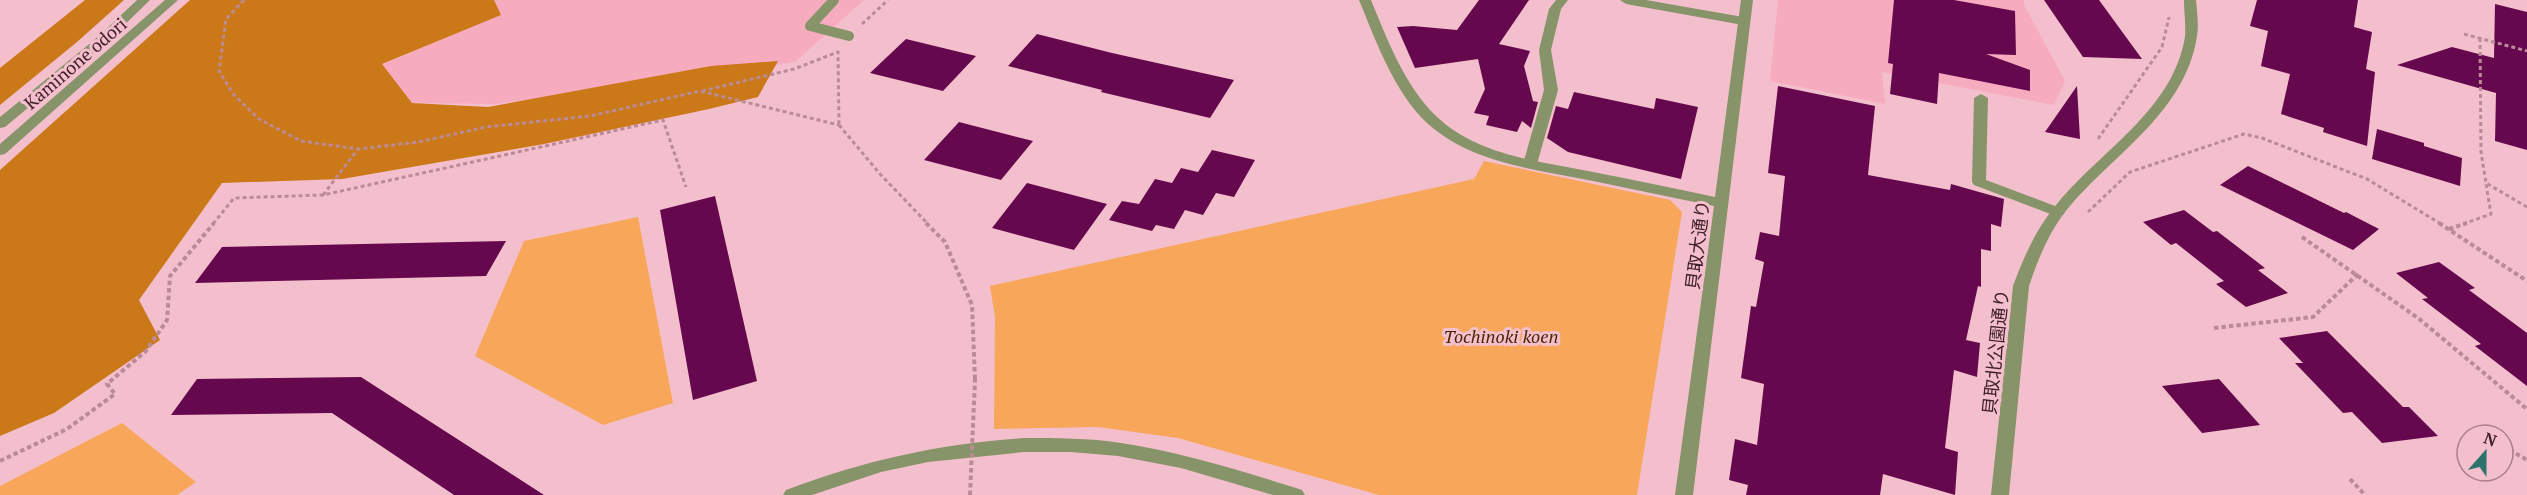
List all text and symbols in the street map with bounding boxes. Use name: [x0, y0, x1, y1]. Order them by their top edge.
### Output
street label: Kaminone odori: [19, 12, 131, 114]
street label: 貝取大通り: [1680, 199, 1714, 291]
street label: 貝取北公園通り: [1976, 288, 2014, 416]
park label: Tochinoki koen: [1444, 324, 1558, 348]
north arrow: [2455, 423, 2515, 483]
text: N: [2481, 427, 2500, 451]

